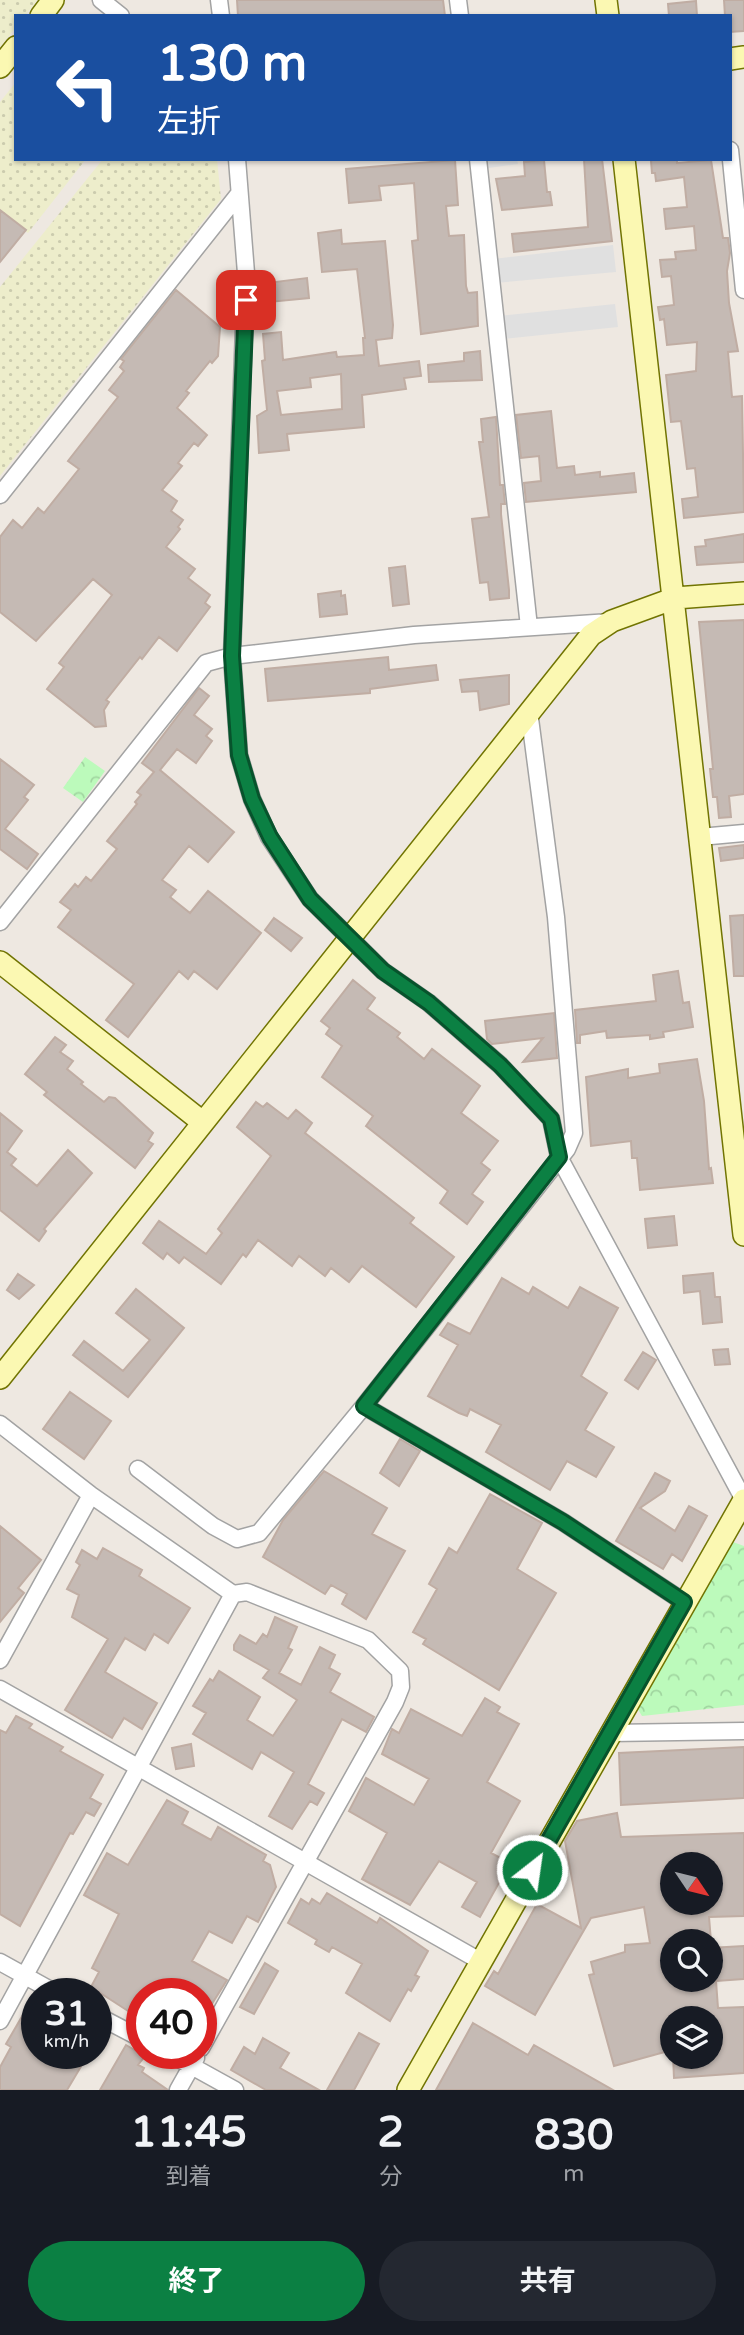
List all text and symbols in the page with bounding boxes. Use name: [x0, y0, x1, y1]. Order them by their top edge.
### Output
text: 130 m: [157, 35, 307, 94]
icon: left: [42, 42, 133, 133]
text: 左折: [157, 103, 221, 141]
pin: [216, 270, 276, 330]
icon: arrive: [227, 281, 265, 319]
position arrow: [495, 1833, 569, 1907]
north arrow: [660, 1852, 723, 1914]
map controls: [660, 1852, 723, 2069]
button: search: [660, 1929, 723, 1992]
speed limit sign: 40: [126, 1978, 217, 2069]
text: 31: [45, 1993, 88, 2035]
button: layers: [660, 2006, 723, 2069]
text: km/h: [44, 2030, 89, 2052]
text: 11:45: [131, 2107, 247, 2158]
text: 2: [377, 2107, 404, 2158]
text: 830: [534, 2110, 613, 2161]
text: m: [563, 2160, 584, 2188]
text: 到着: [166, 2163, 212, 2191]
text: 分: [379, 2163, 402, 2191]
button: 終了: [28, 2241, 365, 2321]
button: 共有: [379, 2241, 716, 2321]

